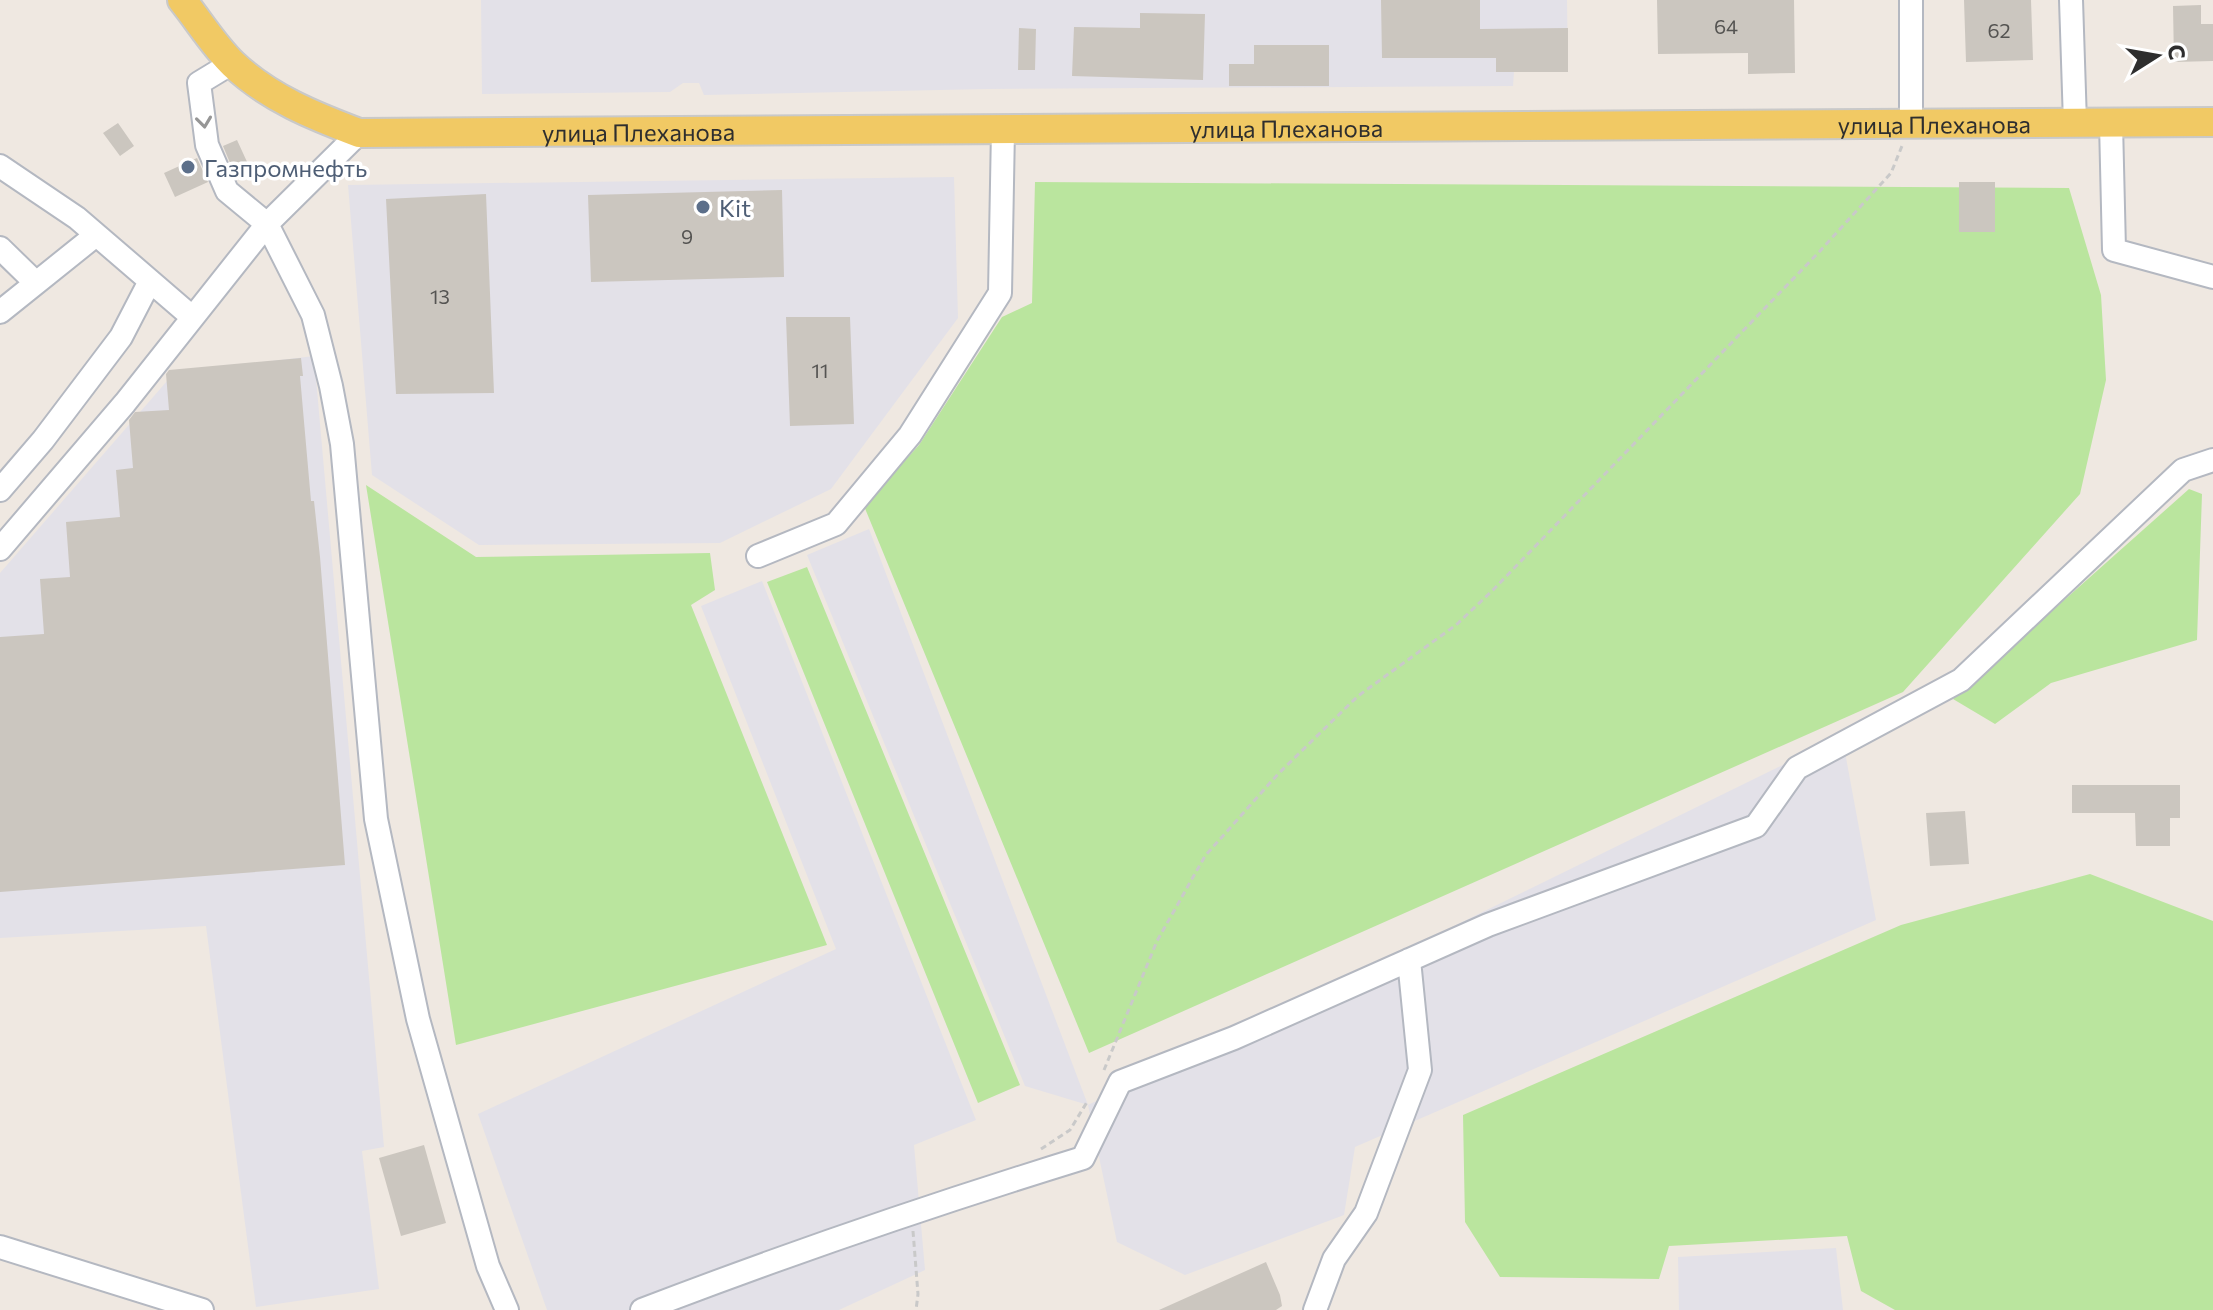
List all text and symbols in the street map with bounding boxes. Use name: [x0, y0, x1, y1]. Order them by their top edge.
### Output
house number: 64: [1714, 14, 1738, 38]
north arrow: [2117, 16, 2197, 96]
house number: 62: [1987, 18, 2011, 42]
text: С: [2162, 42, 2192, 62]
street label: улица Плеханова: [1838, 109, 2031, 139]
street label: улица Плеханова: [1190, 112, 1383, 143]
one-way arrow: [195, 116, 212, 129]
street label: улица Плеханова: [542, 116, 735, 146]
place label: Газпромнефть: [204, 153, 367, 182]
marker: Газпромнефть: [179, 158, 197, 176]
place label: Kit: [719, 193, 751, 222]
marker: Kit: [694, 198, 712, 216]
house number: 9: [681, 224, 693, 248]
house number: 13: [430, 284, 450, 308]
house number: 11: [811, 358, 829, 382]

